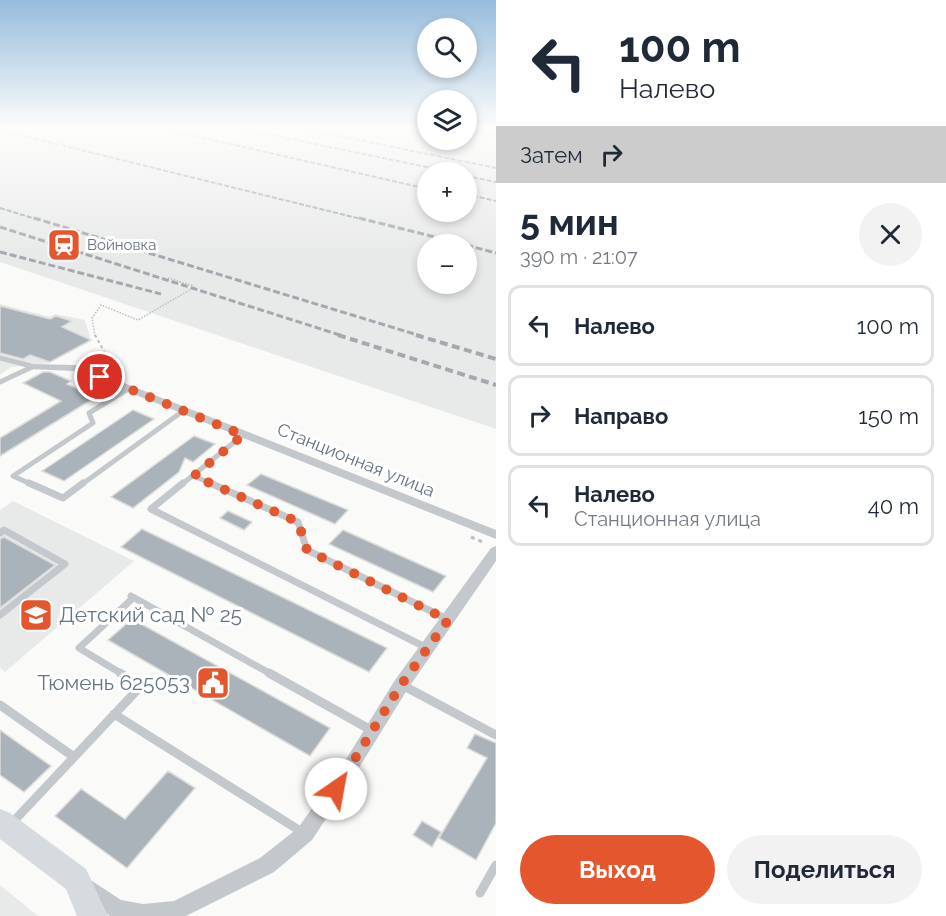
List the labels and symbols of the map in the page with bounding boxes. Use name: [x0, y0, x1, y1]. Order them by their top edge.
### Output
station icon: Войновка: [46, 227, 82, 263]
place label: Войновка: [87, 236, 156, 254]
pin: [74, 351, 125, 402]
street label: Станционная улица: [274, 418, 438, 501]
school or university icon: Детский сад № 25: [18, 597, 54, 633]
place label: Детский сад № 25: [59, 602, 242, 627]
public building icon: Тюмень 625053: [195, 665, 231, 701]
place label: Тюмень 625053: [37, 670, 190, 695]
position arrow: [304, 757, 368, 821]

